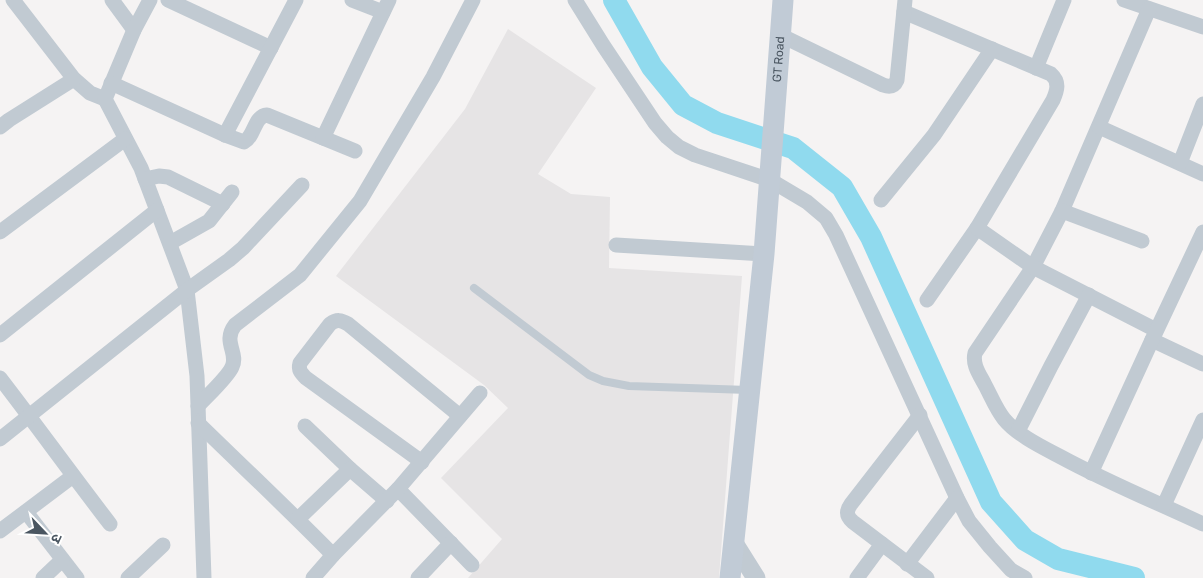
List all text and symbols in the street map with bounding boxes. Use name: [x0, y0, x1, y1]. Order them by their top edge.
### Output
street label: GT Road: [770, 36, 787, 83]
north arrow: [20, 508, 70, 558]
text: उ: [47, 531, 66, 546]

